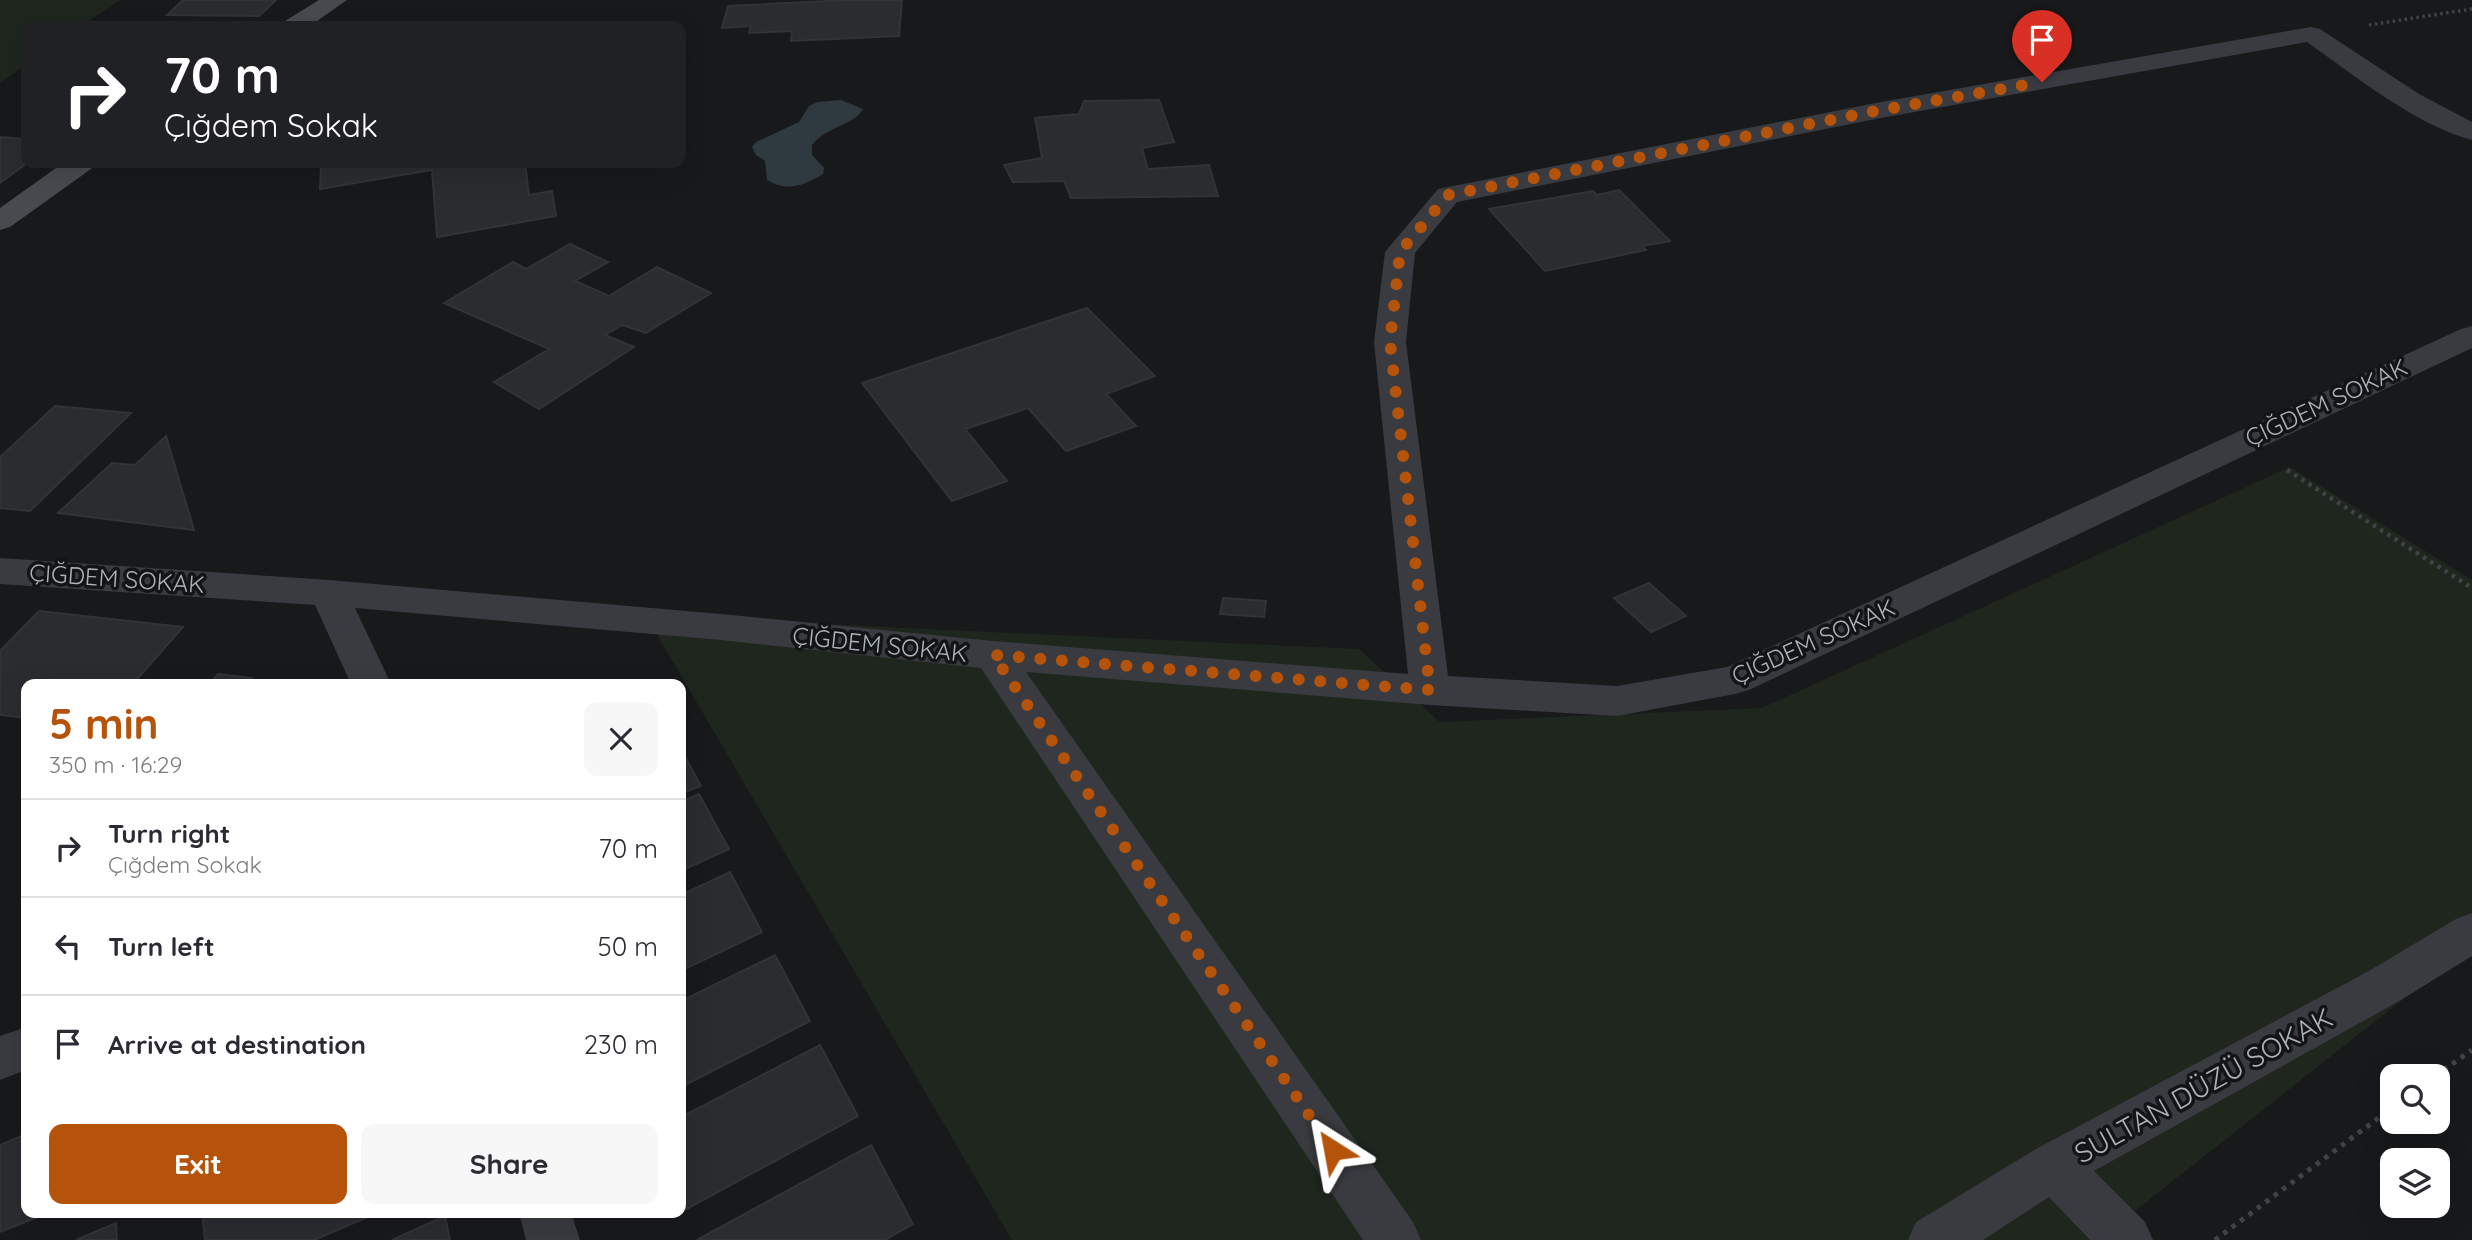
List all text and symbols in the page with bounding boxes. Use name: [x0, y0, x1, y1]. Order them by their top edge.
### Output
pin: [2012, 10, 2072, 82]
icon: arrive: [2023, 21, 2061, 59]
text: 70 m: [164, 44, 280, 105]
icon: right: [49, 49, 140, 140]
text: Çığdem Sokak: [164, 105, 378, 145]
street label: ÇIĞDEM SOKAK: [2240, 351, 2412, 453]
street label: ÇIĞDEM SOKAK: [28, 557, 206, 599]
street label: ÇIĞDEM SOKAK: [1727, 592, 1899, 690]
street label: ÇIĞDEM SOKAK: [791, 620, 969, 668]
text: 5 min: [49, 697, 159, 750]
button: close: [584, 702, 658, 776]
text: 350 m · 16:29: [49, 750, 182, 779]
text: Turn right: [108, 817, 230, 850]
icon: right: [49, 829, 87, 867]
text: 70 m: [598, 832, 658, 865]
text: Çığdem Sokak: [108, 850, 262, 879]
icon: left: [49, 927, 87, 965]
text: Turn left: [108, 930, 215, 963]
text: 50 m: [598, 930, 658, 963]
street label: SULTAN DÜZÜ SOKAK: [2068, 1000, 2338, 1170]
icon: arrive: [49, 1025, 87, 1063]
text: Arrive at destination: [108, 1028, 366, 1061]
text: 230 m: [584, 1028, 658, 1061]
map controls: [2380, 1064, 2450, 1218]
button: search: [2380, 1064, 2450, 1134]
position arrow: [1296, 1113, 1370, 1187]
button: Exit: [49, 1124, 347, 1204]
button: Share: [361, 1124, 658, 1204]
button: layers: [2380, 1148, 2450, 1218]

